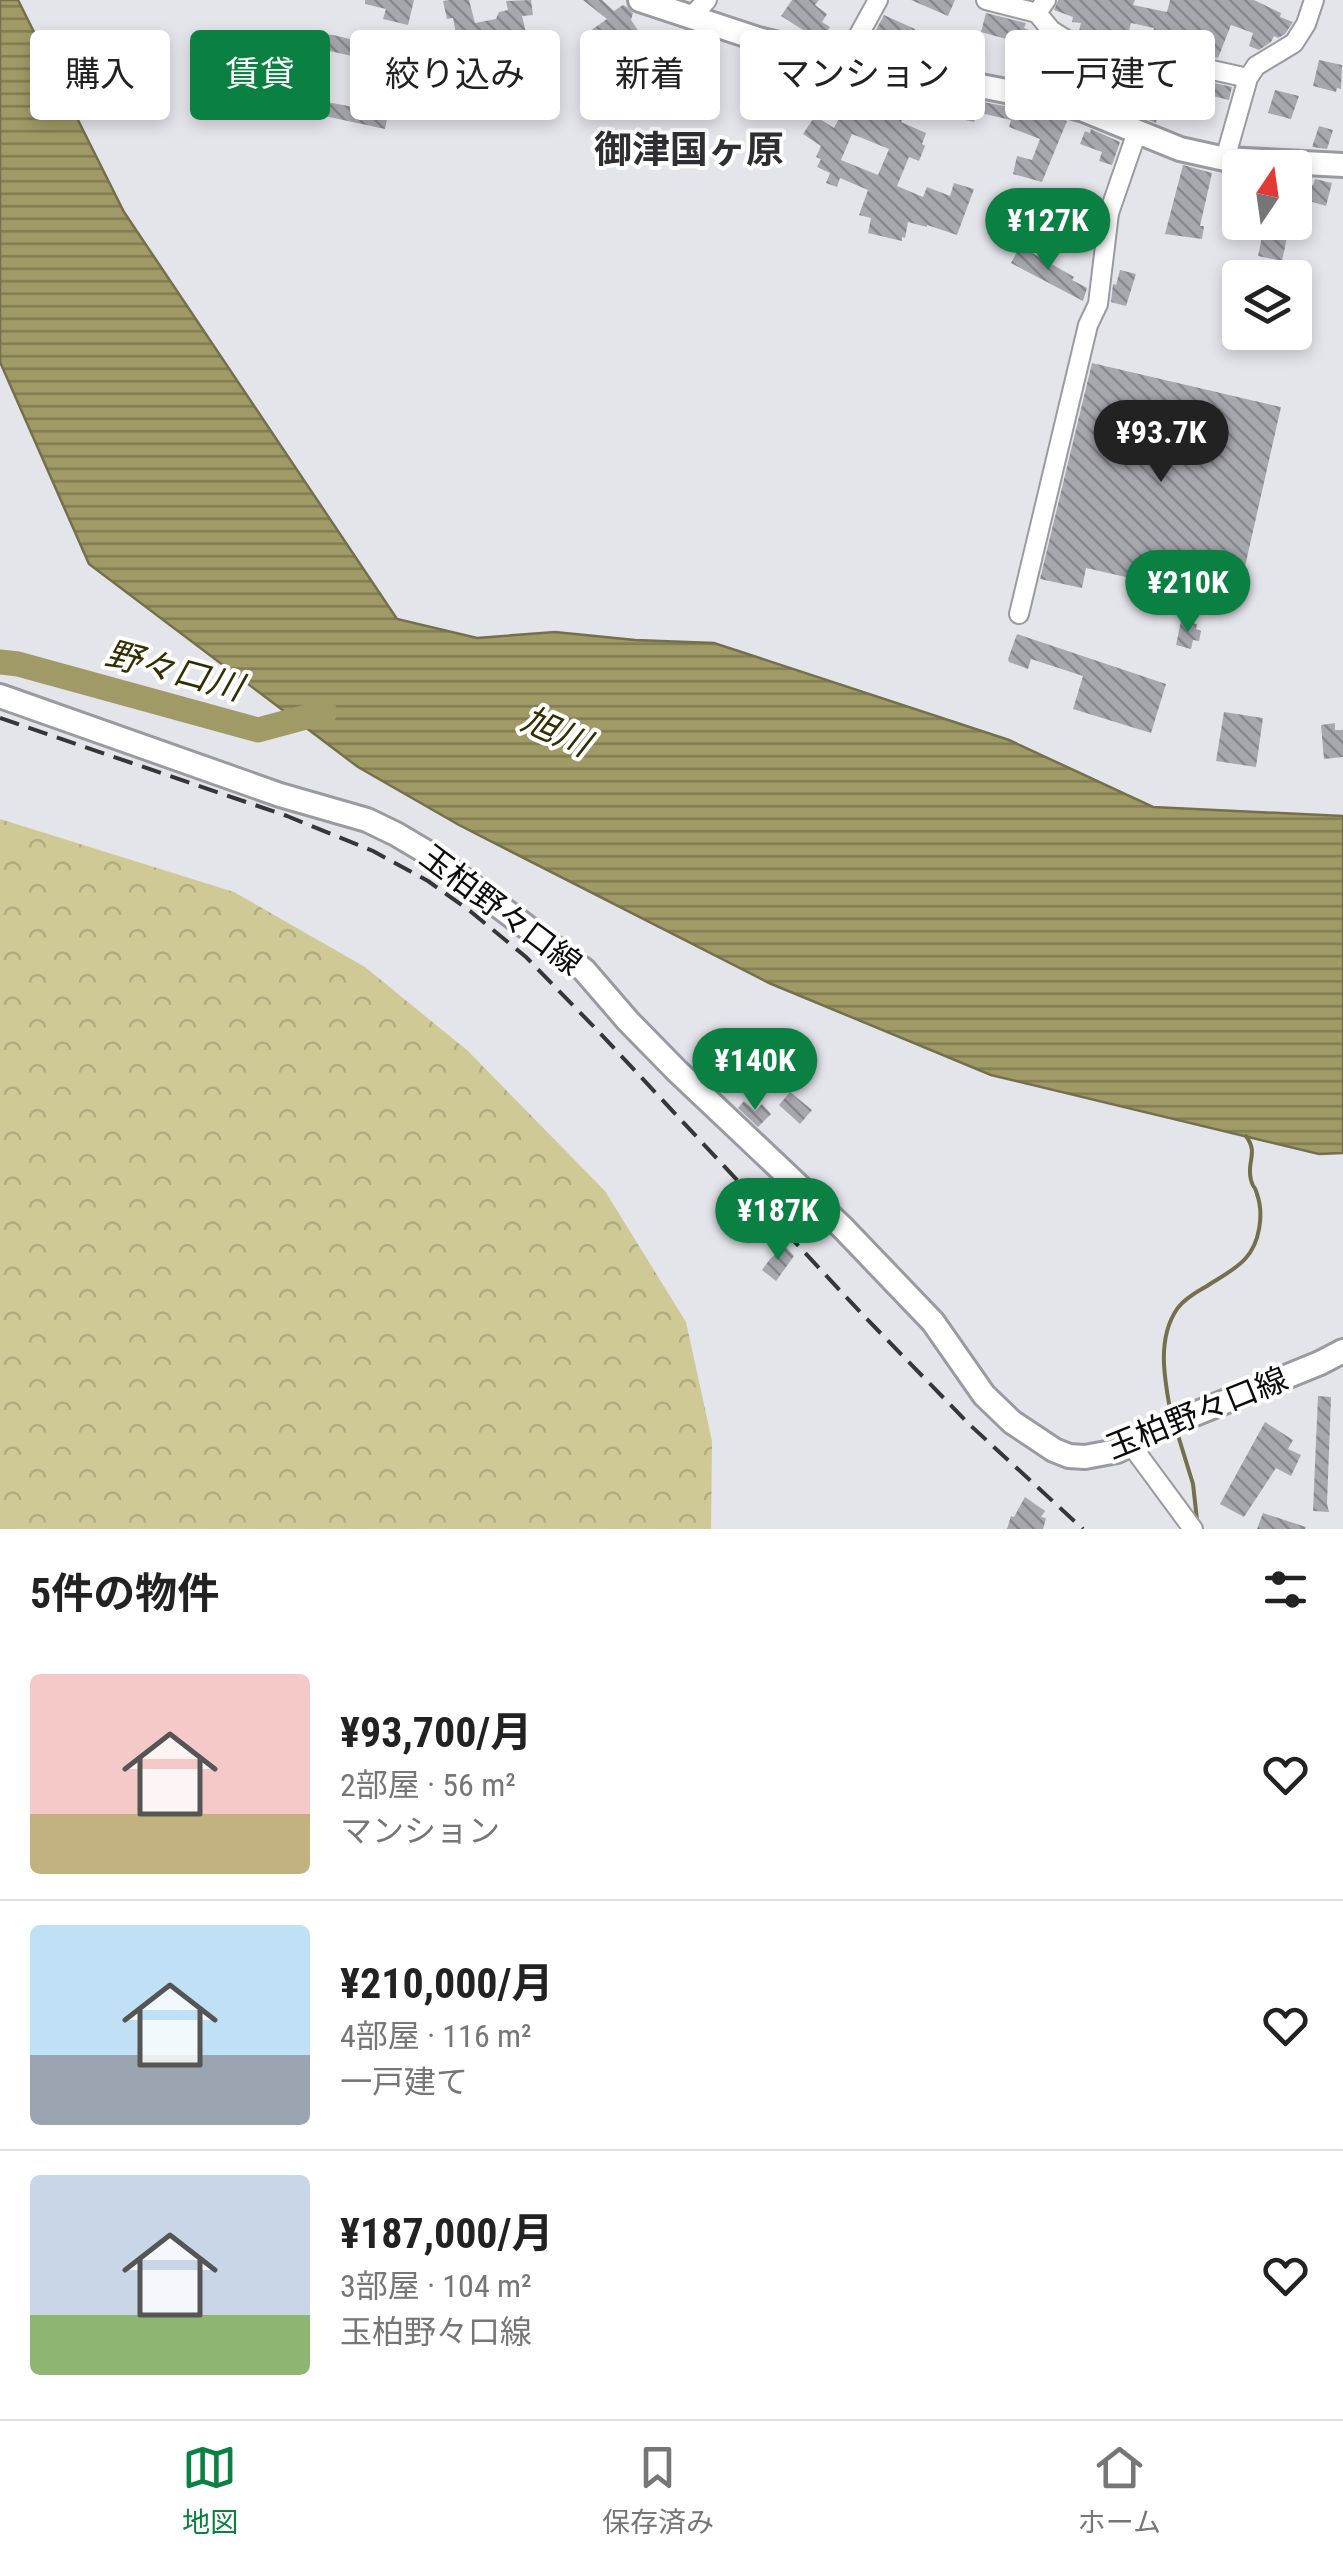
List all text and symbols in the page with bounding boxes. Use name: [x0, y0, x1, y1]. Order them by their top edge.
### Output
chip: 購入: [30, 30, 170, 120]
chip: 賃貸: [190, 30, 330, 120]
chip: 絞り込み: [350, 30, 560, 120]
chip: 新着: [580, 30, 720, 120]
chip: マンション: [740, 30, 985, 120]
chip: 一戸建て: [1005, 30, 1215, 120]
district label: 御津国ヶ原: [594, 128, 784, 172]
north arrow: [1222, 150, 1312, 240]
map controls: [1222, 150, 1312, 350]
pin: ¥127K: [978, 188, 1118, 273]
text: ¥127K: [1007, 201, 1089, 239]
button: layers: [1222, 260, 1312, 350]
pin: ¥93.7K: [1080, 400, 1242, 485]
text: ¥93.7K: [1116, 413, 1206, 451]
pin: ¥210K: [1118, 550, 1258, 635]
text: ¥210K: [1147, 563, 1229, 601]
water label: 野々口川: [101, 633, 251, 710]
water label: 旭川: [516, 699, 600, 767]
street label: 玉柏野々口線: [413, 837, 589, 983]
pin: ¥140K: [685, 1028, 825, 1113]
text: ¥140K: [714, 1041, 796, 1079]
pin: ¥187K: [708, 1178, 848, 1263]
text: ¥187K: [737, 1191, 819, 1229]
street label: 玉柏野々口線: [1101, 1359, 1293, 1467]
icon: filters: [1258, 1562, 1313, 1617]
text: 5件の物件: [30, 1569, 219, 1618]
text: ¥93,700/月: [340, 1708, 532, 1757]
icon: home: [110, 1714, 230, 1834]
icon: heart: [1258, 1747, 1313, 1802]
text: 2部屋 · 56 m²: [340, 1766, 516, 1804]
text: マンション: [340, 1812, 500, 1850]
text: ¥210,000/月: [340, 1959, 554, 2008]
icon: home: [110, 1965, 230, 2085]
icon: heart: [1258, 1998, 1313, 2053]
text: 4部屋 · 116 m²: [340, 2017, 532, 2055]
text: 一戸建て: [340, 2063, 468, 2101]
text: ¥187,000/月: [340, 2209, 554, 2258]
icon: home: [110, 2215, 230, 2335]
icon: heart: [1258, 2248, 1313, 2303]
text: 3部屋 · 104 m²: [340, 2267, 532, 2305]
text: 玉柏野々口線: [340, 2313, 532, 2351]
tab: 地図: [182, 2440, 238, 2540]
tab: 保存済み: [602, 2440, 714, 2540]
tab: ホーム: [1078, 2440, 1161, 2540]

